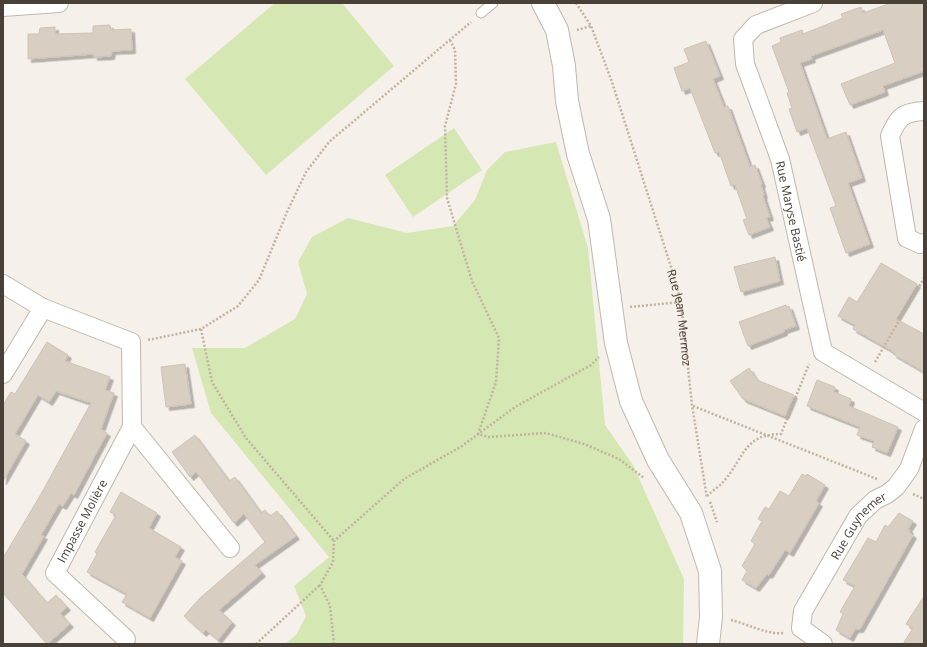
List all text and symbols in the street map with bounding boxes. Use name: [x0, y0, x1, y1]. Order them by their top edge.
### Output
street label: Rue Maryse Bastié: [772, 159, 811, 263]
street label: Rue Jean Mermoz: [664, 267, 696, 367]
street label: Impasse Molière: [53, 476, 111, 566]
street label: Rue Guynemer: [826, 487, 889, 563]

